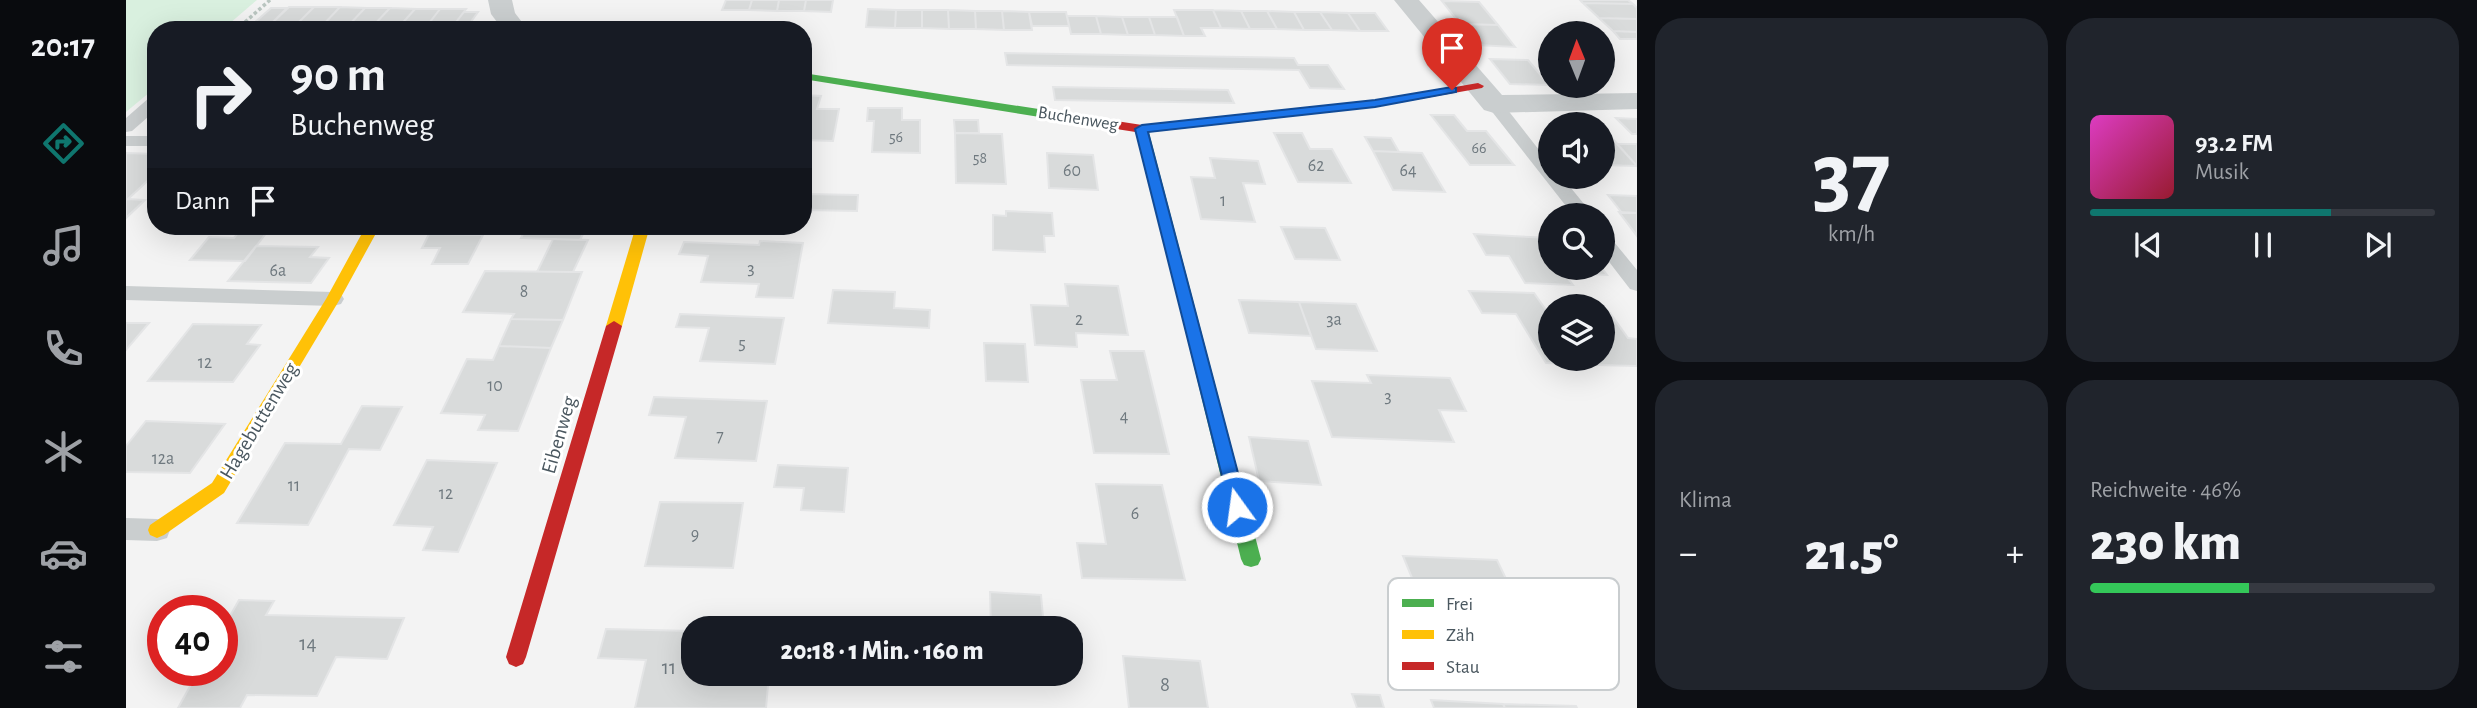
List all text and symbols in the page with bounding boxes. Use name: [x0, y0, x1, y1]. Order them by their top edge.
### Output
pin: [1422, 18, 1482, 90]
north arrow: [1538, 21, 1615, 98]
map controls: [1538, 21, 1615, 371]
icon: arrive: [1433, 29, 1471, 67]
text: 20:17: [31, 30, 95, 62]
icon: right: [175, 49, 266, 140]
text: 90 m: [290, 51, 386, 100]
street label: Buchenweg: [1037, 104, 1120, 134]
text: Buchenweg: [290, 109, 434, 141]
button: sound: [1538, 112, 1615, 189]
icon: directions: [39, 119, 88, 168]
house number: 56: [889, 129, 903, 145]
text: 37: [1812, 130, 1891, 221]
text: 93.2 FM: [2195, 130, 2273, 156]
house number: 66: [1471, 140, 1487, 156]
house number: 58: [973, 150, 987, 166]
house number: 62: [1308, 157, 1324, 175]
text: Musik: [2195, 161, 2249, 184]
house number: 60: [1063, 162, 1081, 180]
house number: 64: [1399, 162, 1417, 180]
icon: arrive: [244, 182, 282, 220]
text: Dann: [175, 188, 230, 214]
house number: 1: [1220, 192, 1226, 210]
button: search: [1538, 203, 1615, 280]
icon: music: [39, 221, 88, 270]
text: km/h: [1828, 223, 1875, 246]
icon: previous: [2129, 226, 2167, 264]
icon: pause: [2244, 226, 2282, 264]
icon: next: [2359, 226, 2397, 264]
house number: 3: [747, 260, 755, 278]
house number: 6a: [270, 262, 286, 280]
house number: 8: [520, 283, 528, 301]
button: layers: [1538, 294, 1615, 371]
house number: 2: [1075, 311, 1083, 329]
house number: 3a: [1326, 311, 1342, 329]
icon: phone: [39, 324, 88, 373]
house number: 5: [738, 335, 746, 353]
house number: 12: [198, 354, 212, 372]
street label: Hagebuttenweg: [216, 358, 302, 483]
house number: 10: [487, 377, 503, 395]
house number: 3: [1384, 388, 1392, 406]
street label: Eibenweg: [538, 393, 580, 476]
house number: 4: [1120, 408, 1129, 426]
icon: climate: [39, 427, 88, 476]
house number: 7: [716, 428, 724, 446]
house number: 12a: [152, 450, 174, 468]
position arrow: [1200, 470, 1274, 544]
house number: 11: [288, 477, 300, 495]
text: Reichweite · 46%: [2090, 479, 2241, 502]
house number: 12: [439, 485, 453, 503]
text: Klima: [1679, 489, 1732, 512]
house number: 6: [1131, 505, 1139, 523]
text: 230 km: [2090, 517, 2241, 569]
house number: 9: [691, 526, 699, 544]
text: 21.5°: [1805, 527, 1898, 579]
icon: car: [39, 529, 88, 578]
text: −: [1679, 535, 1697, 573]
text: +: [2006, 535, 2024, 573]
legend: [1388, 578, 1619, 690]
speed limit sign: 40: [147, 595, 238, 686]
text: Frei: [1446, 595, 1473, 614]
text: Zäh: [1446, 626, 1475, 645]
icon: filters: [39, 632, 88, 681]
house number: 14: [299, 633, 317, 654]
text: 20:18 · 1 Min. · 160 m: [780, 638, 984, 664]
house number: 11: [662, 657, 676, 678]
text: Stau: [1446, 658, 1480, 677]
house number: 8: [1160, 674, 1170, 695]

